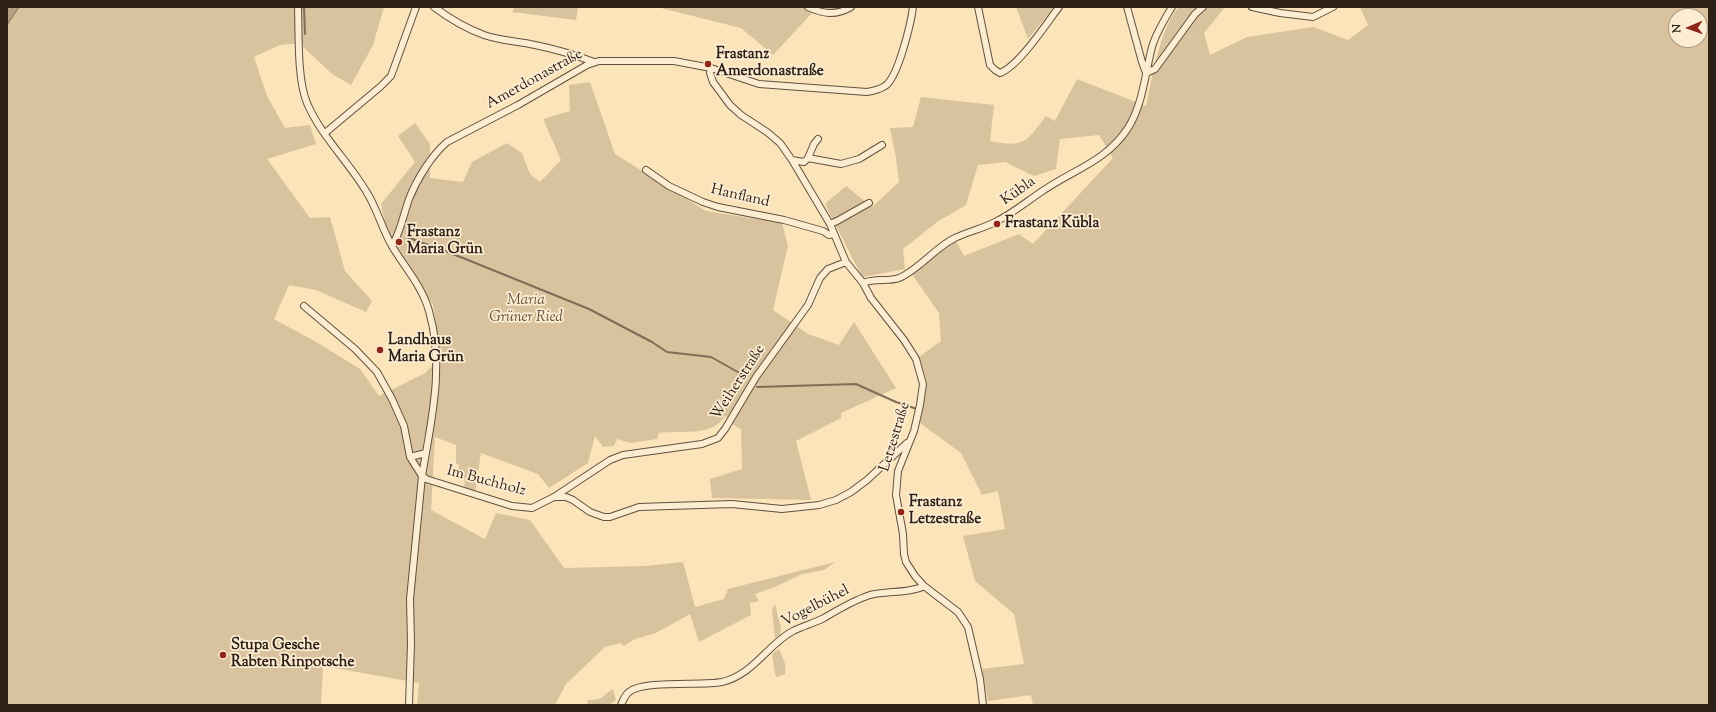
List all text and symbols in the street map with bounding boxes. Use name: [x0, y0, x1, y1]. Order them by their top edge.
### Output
north arrow: [1668, 8, 1708, 48]
text: N: [1669, 24, 1685, 33]
street label: Amerdonastraße: [483, 46, 587, 114]
place label: Frastanz Amerdonastraße: [716, 46, 824, 81]
marker: Frastanz Amerdonastraße: [703, 59, 713, 69]
street label: Kübla: [998, 174, 1040, 210]
street label: Hanfland: [709, 181, 771, 213]
place label: Frastanz Kübla: [1005, 215, 1099, 233]
marker: Frastanz Kübla: [992, 219, 1002, 229]
place label: Frastanz Maria Grün: [407, 224, 483, 259]
marker: Frastanz Maria Grün: [394, 237, 404, 247]
park label: Maria Grüner Ried: [489, 292, 563, 327]
place label: Landhaus Maria Grün: [388, 332, 464, 367]
street label: Weiherstraße: [708, 342, 770, 424]
marker: Landhaus Maria Grün: [375, 345, 385, 355]
street label: Letzestraße: [877, 400, 915, 474]
street label: Im Buchholz: [445, 463, 527, 501]
place label: Frastanz Letzestraße: [909, 494, 981, 529]
marker: Frastanz Letzestraße: [896, 507, 906, 517]
street label: Vogelbühel: [779, 582, 853, 632]
place label: Stupa Gesche Rabten Rinpotsche: [231, 637, 354, 672]
marker: Stupa Gesche Rabten Rinpotsche: [218, 650, 228, 660]

